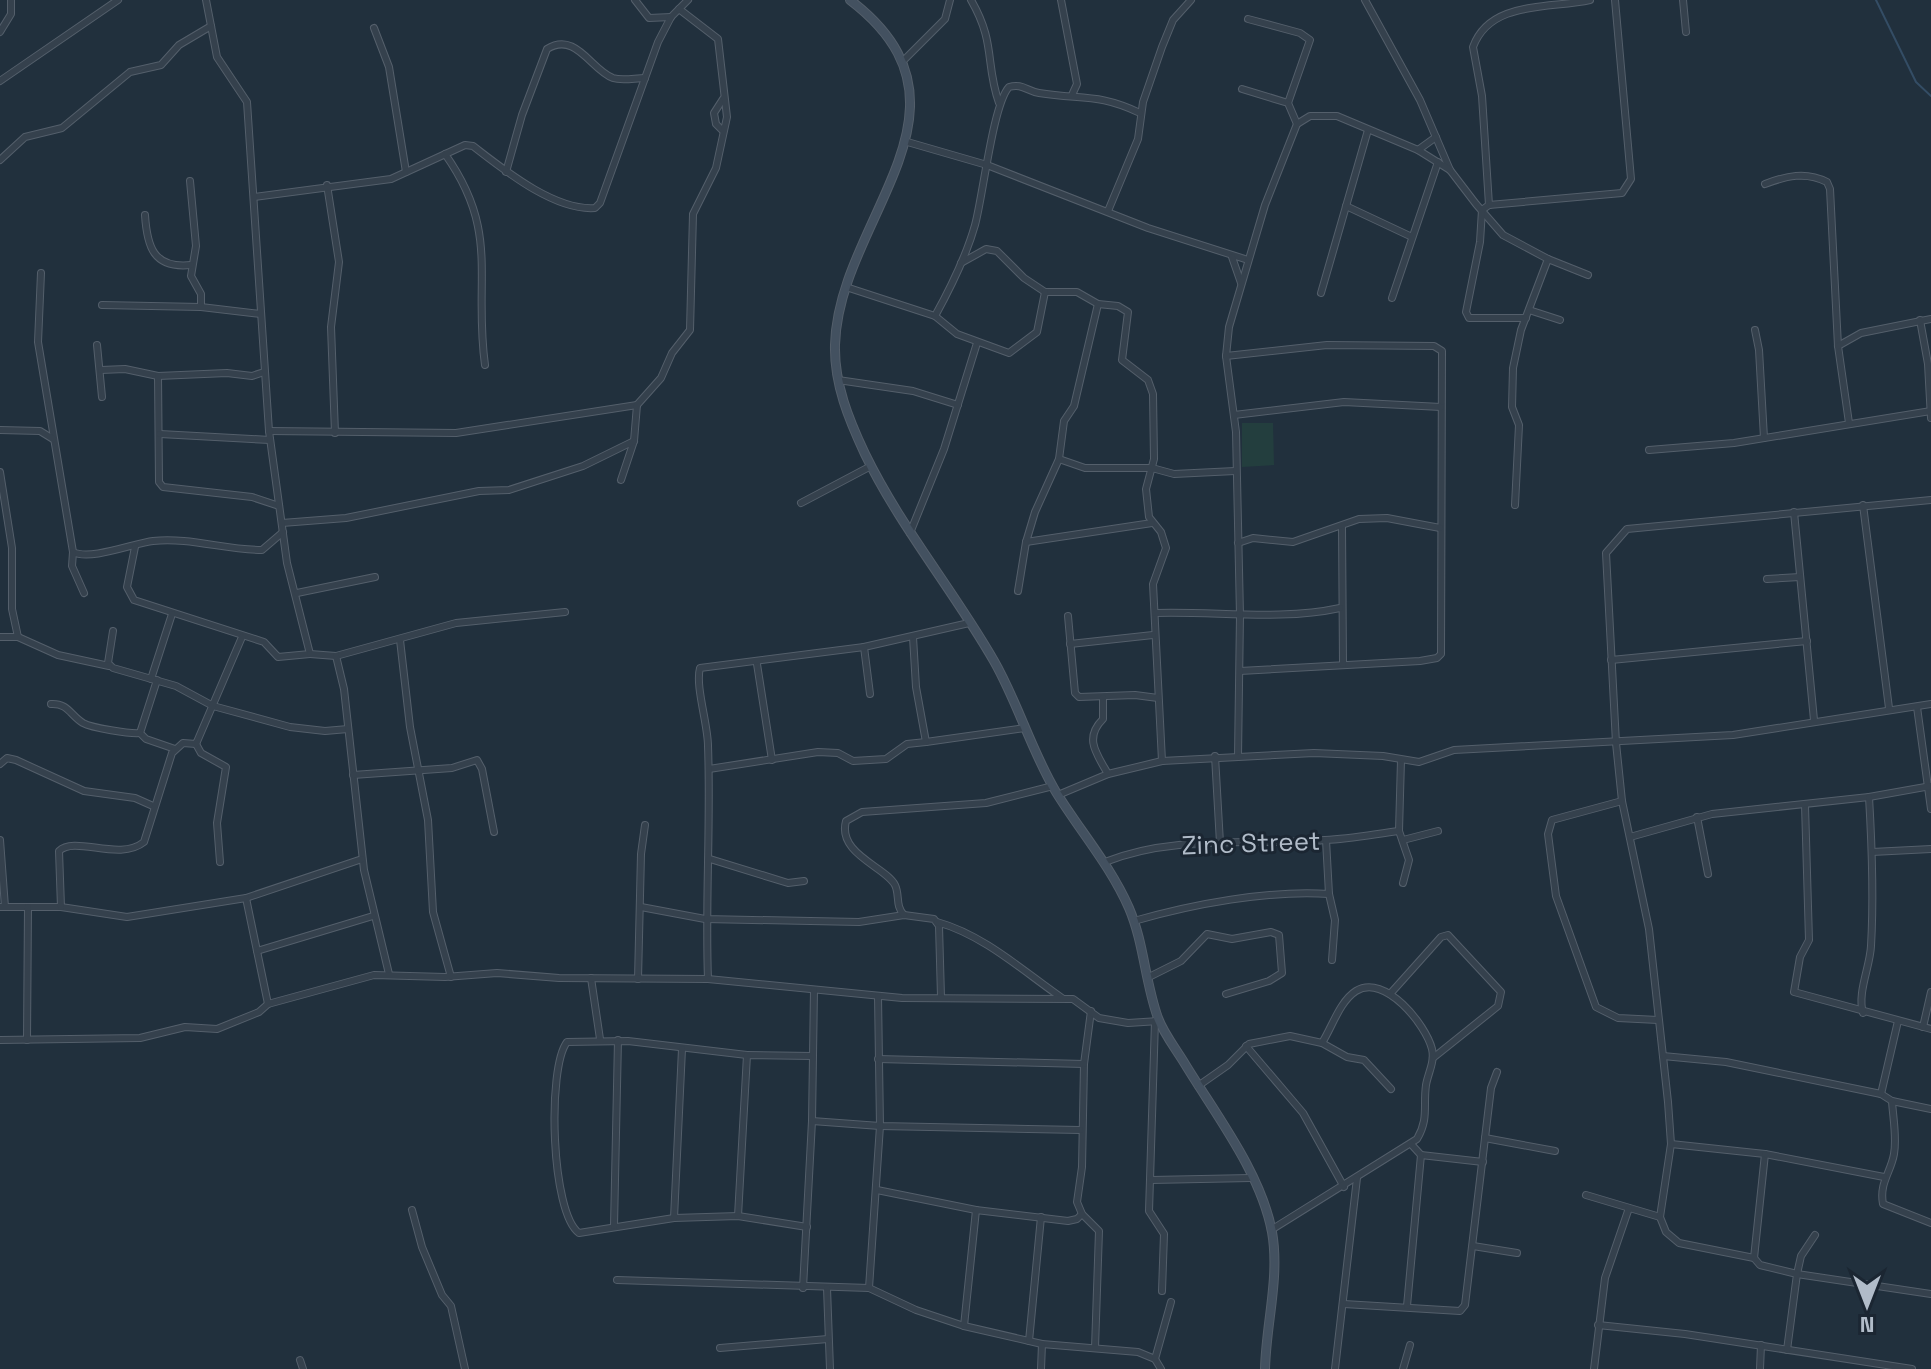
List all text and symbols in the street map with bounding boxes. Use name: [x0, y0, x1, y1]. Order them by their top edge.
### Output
street label: Zinc Street: [1181, 824, 1321, 862]
north arrow: [1827, 1265, 1907, 1345]
text: N: [1860, 1311, 1874, 1339]

